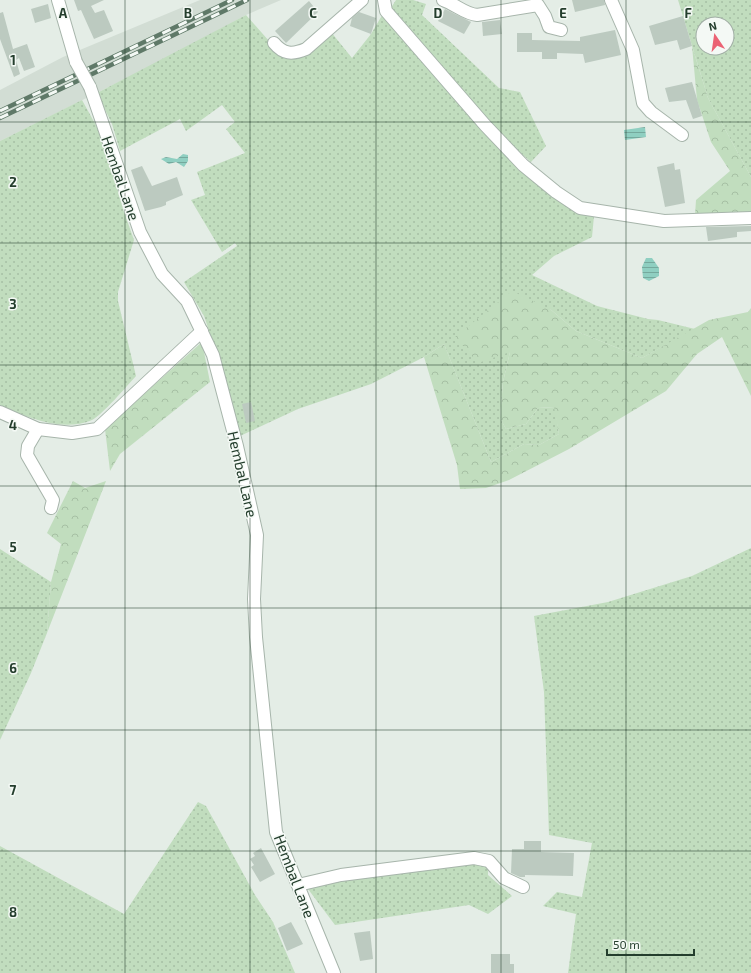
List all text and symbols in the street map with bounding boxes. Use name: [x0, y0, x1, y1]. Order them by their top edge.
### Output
text: A: [59, 5, 68, 21]
text: B: [184, 5, 192, 21]
text: C: [309, 5, 317, 21]
text: D: [434, 5, 443, 21]
text: E: [559, 5, 567, 21]
text: F: [684, 5, 692, 21]
north arrow: [695, 16, 735, 56]
text: N: [707, 19, 718, 33]
text: 1: [10, 52, 16, 68]
street label: Hembal Lane: [98, 133, 144, 223]
text: 2: [9, 174, 17, 190]
text: 3: [9, 296, 17, 312]
text: 4: [9, 417, 17, 433]
street label: Hembal Lane: [224, 429, 262, 519]
text: 5: [9, 539, 17, 555]
text: 6: [9, 660, 17, 676]
text: 7: [10, 782, 17, 798]
street label: Hembal Lane: [271, 832, 319, 920]
text: 8: [9, 904, 17, 920]
scale bar: [607, 931, 694, 957]
text: 50 m: [613, 937, 640, 951]

